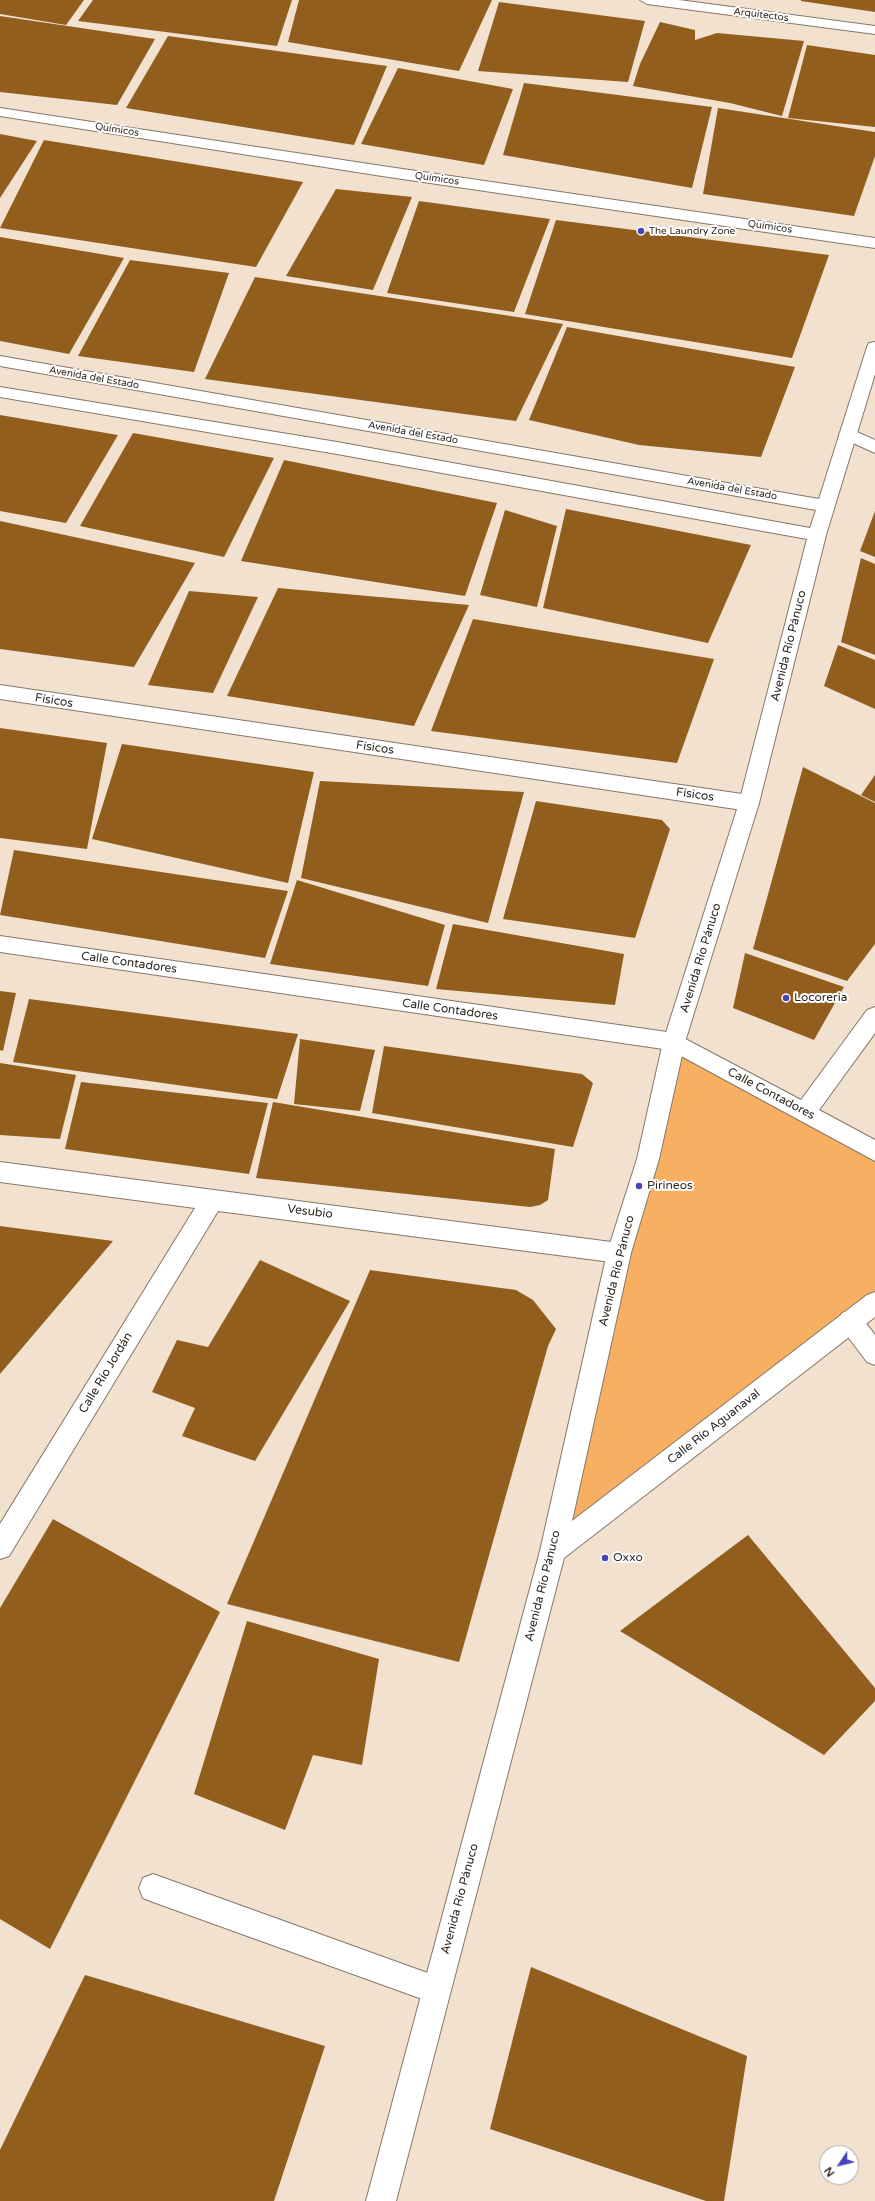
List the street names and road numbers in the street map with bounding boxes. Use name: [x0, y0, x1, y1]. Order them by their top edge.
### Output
street label: Arquitectos: [733, 6, 789, 24]
street label: Químicos: [94, 121, 140, 139]
street label: Químicos: [414, 170, 460, 188]
street label: Químicos: [747, 218, 793, 236]
street label: Avenida del Estado: [48, 364, 140, 392]
street label: Avenida del Estado: [367, 419, 459, 447]
street label: Avenida del Estado: [686, 475, 778, 503]
street label: Avenida Río Pánuco: [768, 589, 810, 703]
street label: Físicos: [34, 691, 74, 711]
street label: Físicos: [355, 738, 395, 758]
street label: Físicos: [675, 785, 715, 805]
street label: Avenida Río Pánuco: [677, 901, 725, 1015]
street label: Calle Contadores: [80, 949, 178, 977]
street label: Calle Contadores: [401, 996, 499, 1024]
street label: Calle Contadores: [725, 1065, 817, 1123]
street label: Vesubio: [287, 1202, 333, 1222]
street label: Avenida Río Pánuco: [596, 1214, 638, 1328]
street label: Calle Río Jordán: [76, 1330, 136, 1416]
street label: Calle Río Aguanaval: [665, 1386, 763, 1468]
street label: Avenida Río Pánuco: [522, 1529, 564, 1643]
street label: Avenida Río Pánuco: [438, 1842, 482, 1956]

